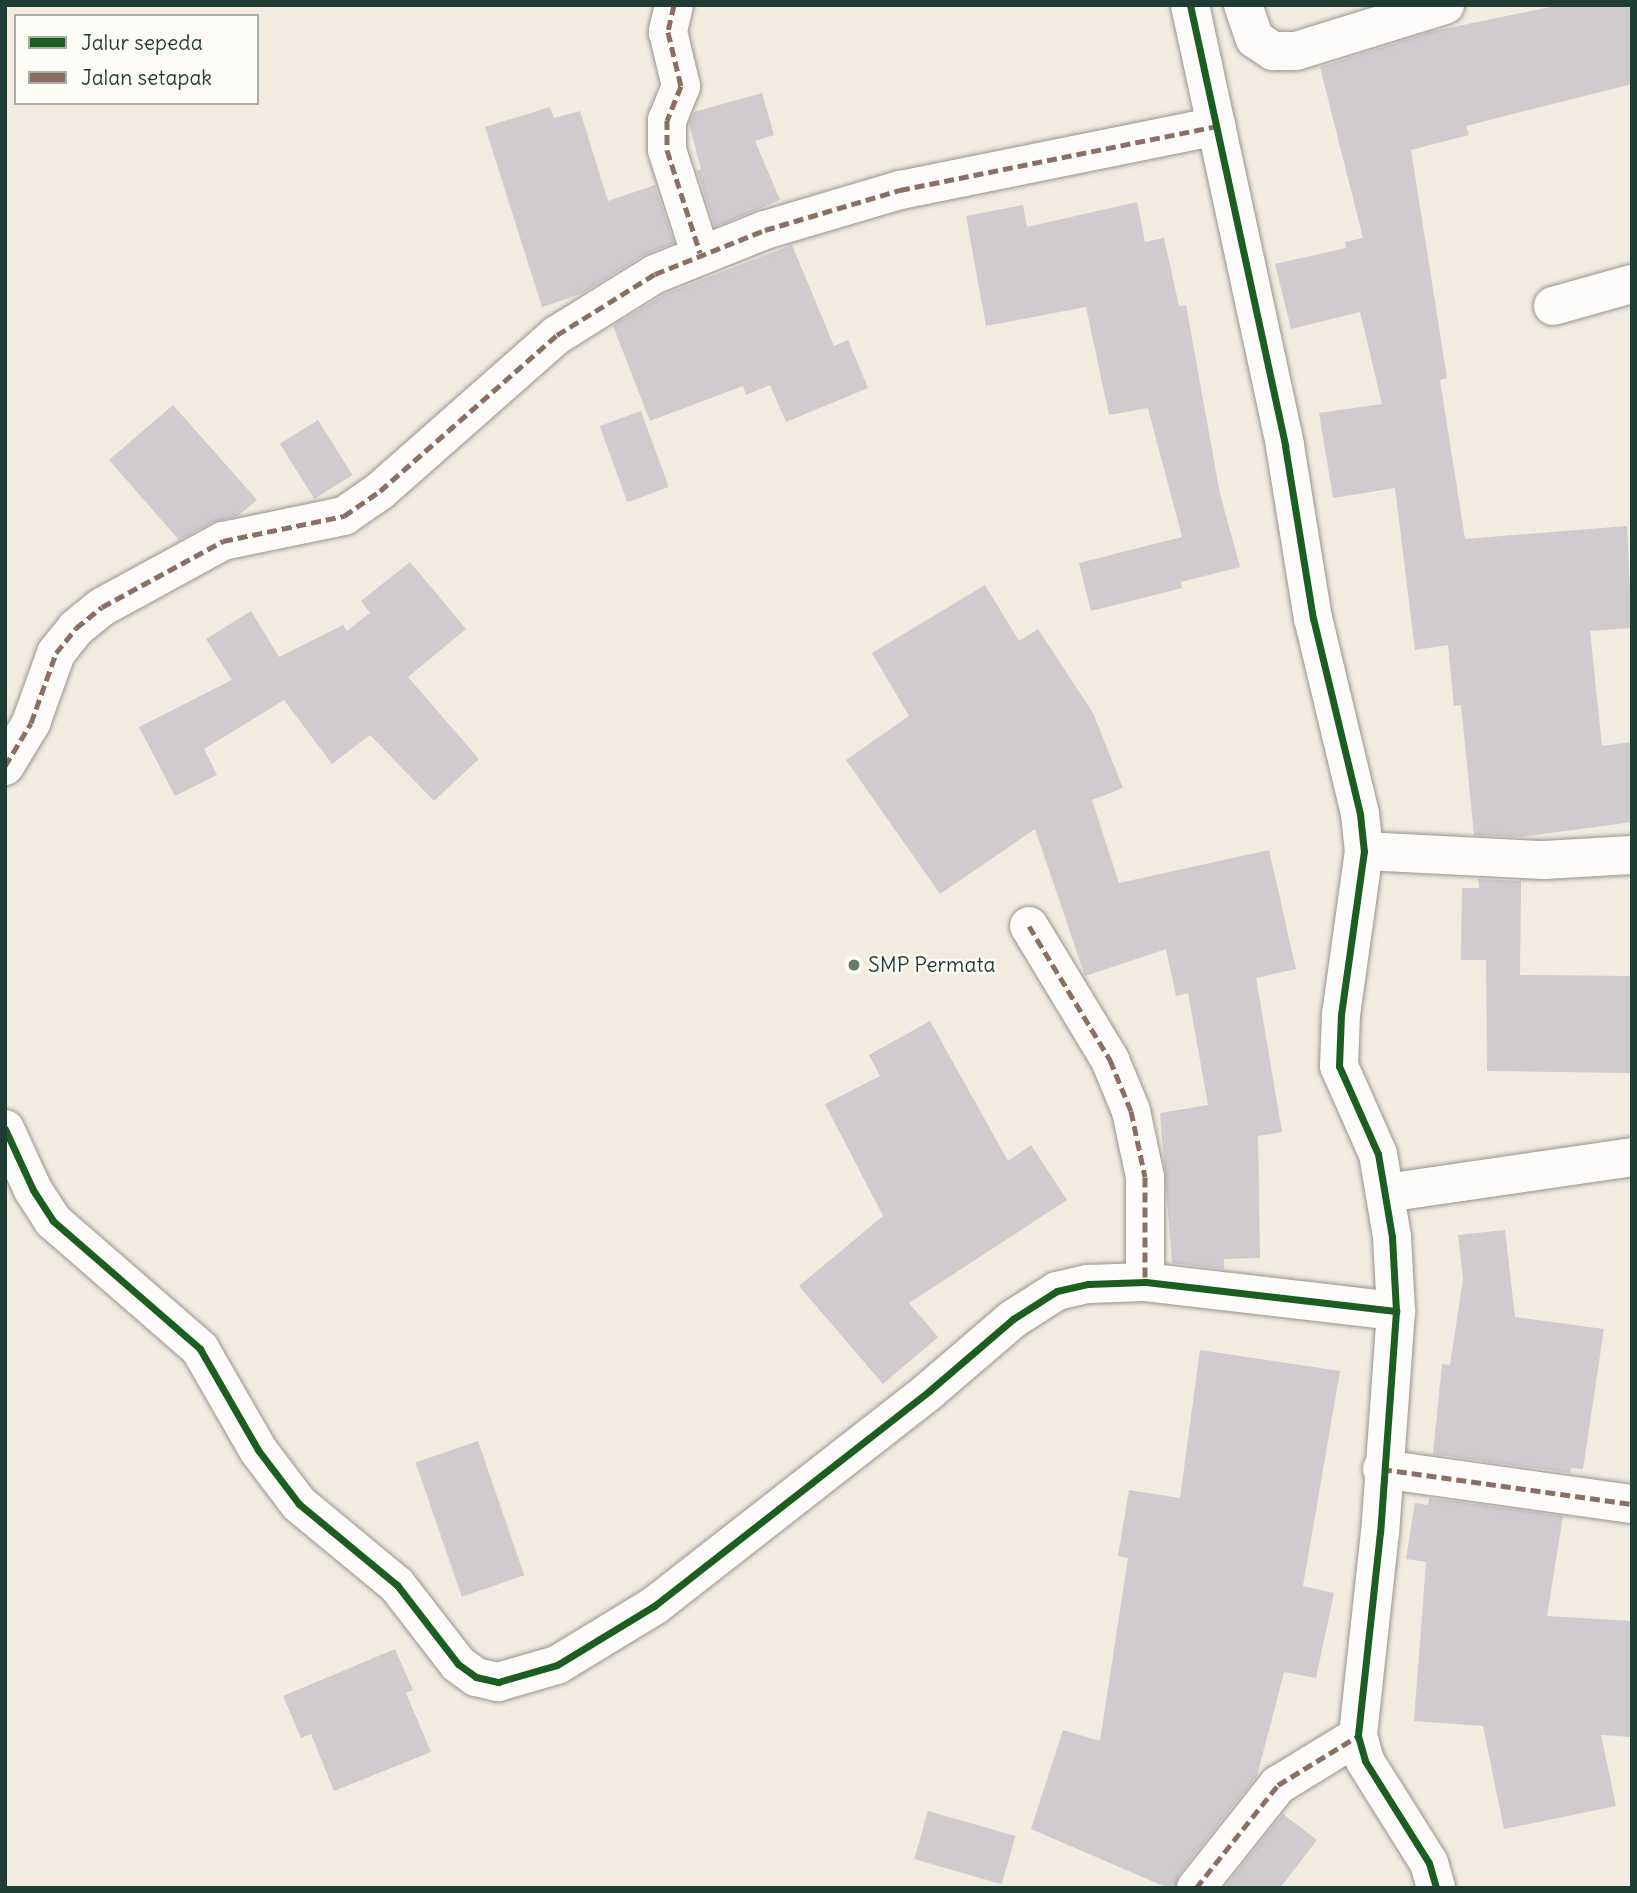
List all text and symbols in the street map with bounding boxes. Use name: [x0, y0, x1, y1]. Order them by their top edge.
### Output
legend: [14, 14, 259, 105]
text: Jalur sepeda: [81, 29, 203, 56]
text: Jalan setapak: [81, 64, 212, 91]
place label: SMP Permata: [868, 952, 996, 978]
marker: SMP Permata: [846, 957, 862, 973]

